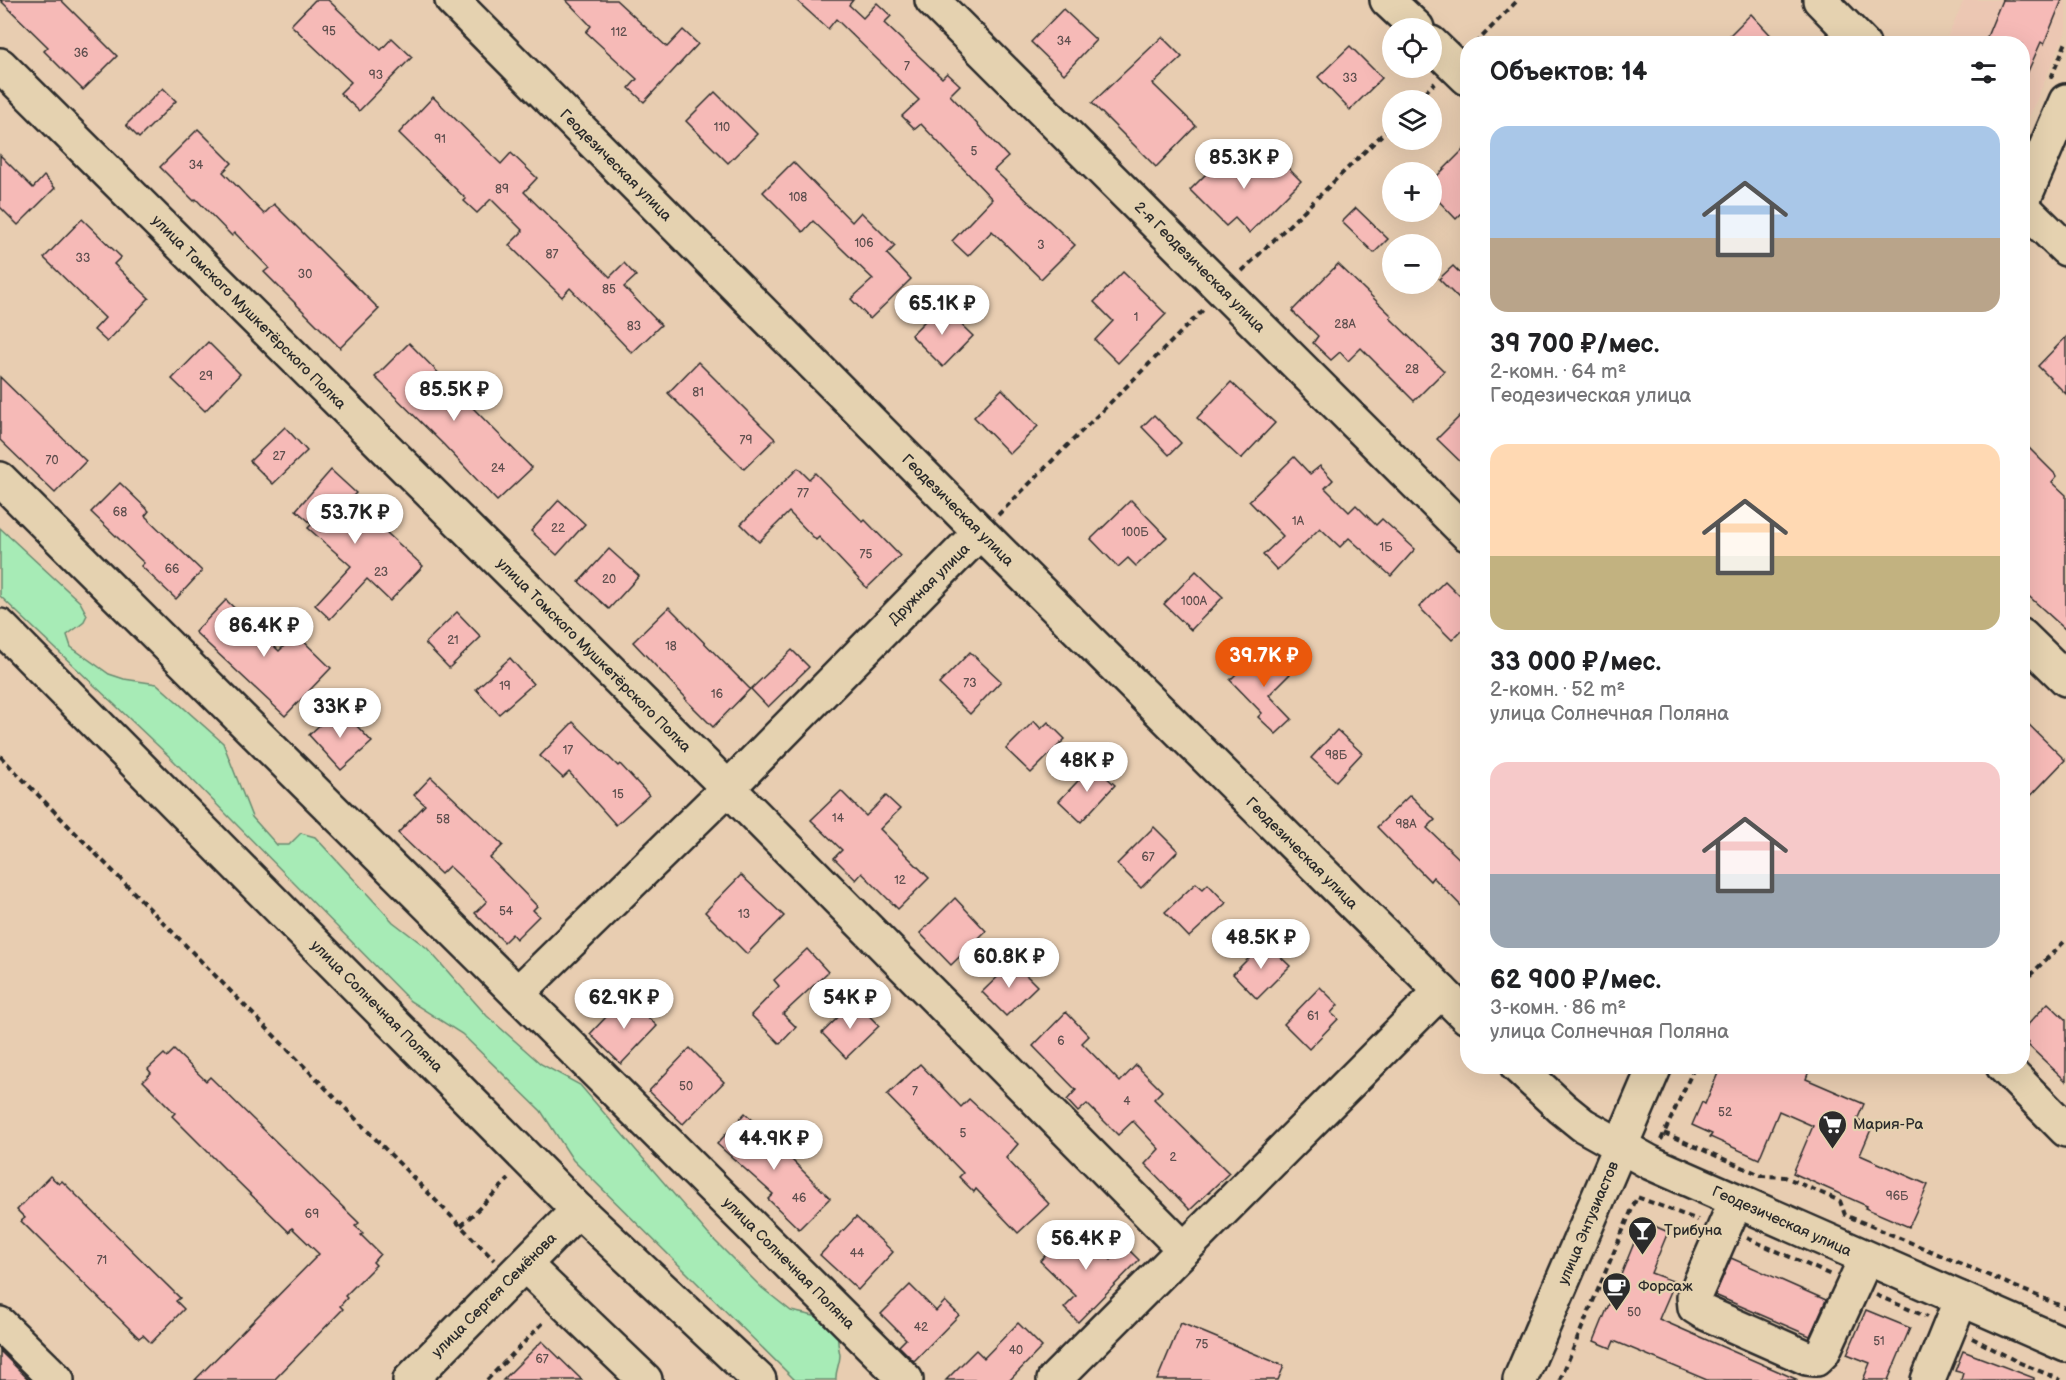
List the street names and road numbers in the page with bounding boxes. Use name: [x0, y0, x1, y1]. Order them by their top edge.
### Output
street label: Геодезическая улица: [556, 105, 676, 226]
street label: 2-я Геодезическая улица: [1130, 198, 1269, 337]
street label: улица Томского Мушкетёрского Полка: [147, 211, 350, 414]
street label: Геодезическая улица: [898, 450, 1018, 571]
street label: Дружная улица: [885, 539, 974, 629]
street label: улица Томского Мушкетёрского Полка: [492, 554, 695, 757]
street label: Геодезическая улица: [1242, 793, 1362, 914]
street label: улица Солнечная Поляна: [307, 936, 447, 1077]
street label: улица Энтузиастов: [1554, 1158, 1623, 1288]
street label: Геодезическая улица: [1709, 1182, 1855, 1261]
street label: улица Солнечная Поляна: [719, 1193, 859, 1334]
street label: улица Сергея Семёнова: [428, 1229, 561, 1362]

